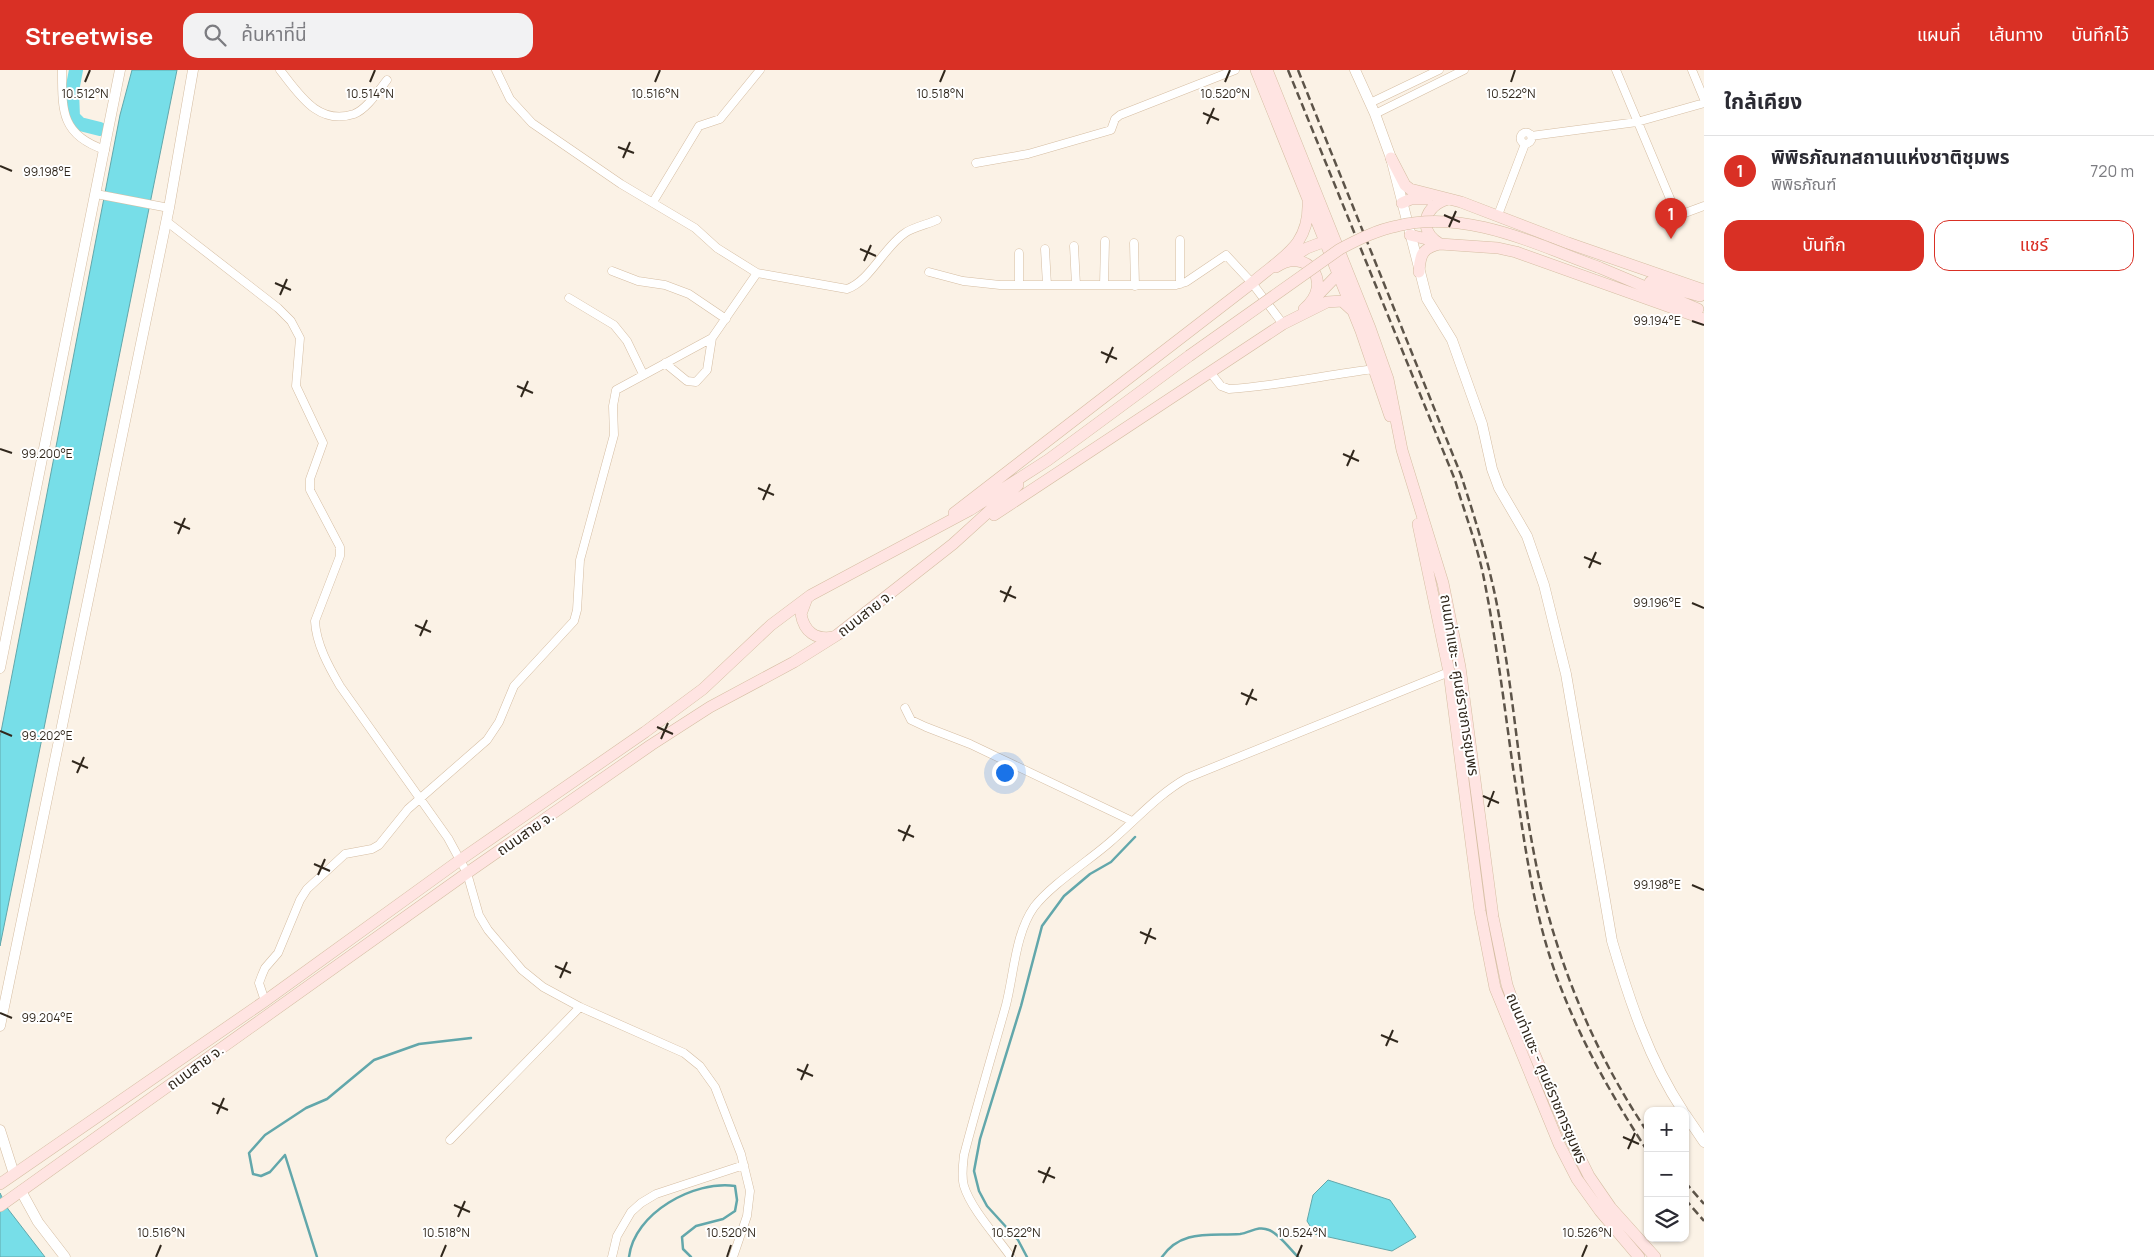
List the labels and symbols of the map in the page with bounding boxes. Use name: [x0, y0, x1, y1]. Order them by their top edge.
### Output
text: 10.512°N: [61, 85, 109, 102]
text: 10.514°N: [346, 85, 394, 102]
text: 10.516°N: [631, 85, 679, 102]
text: 10.518°N: [916, 85, 964, 102]
text: 10.520°N: [1200, 85, 1250, 102]
text: 10.522°N: [1487, 85, 1535, 102]
text: 99.198°E: [23, 163, 71, 180]
pin: 1: [1655, 198, 1687, 239]
text: 99.194°E: [1633, 312, 1681, 329]
text: 99.200°E: [21, 445, 73, 462]
street label: ถนนสาย จ.: [833, 584, 897, 642]
street label: ถนนท่าแซะ - ศูนย์ราชการชุมพร: [1435, 593, 1485, 777]
text: 99.196°E: [1633, 594, 1681, 611]
text: 99.202°E: [22, 727, 73, 744]
your location: [992, 760, 1018, 786]
street label: ถนนสาย จ.: [492, 806, 558, 860]
text: 99.198°E: [1633, 876, 1681, 893]
street label: ถนนท่าแซะ - ศูนย์ราชการชุมพร: [1501, 989, 1593, 1167]
text: 99.204°E: [21, 1009, 73, 1026]
street label: ถนนสาย จ.: [162, 1039, 228, 1095]
text: 10.516°N: [137, 1224, 185, 1241]
text: 10.518°N: [422, 1224, 470, 1241]
text: 10.520°N: [706, 1224, 756, 1241]
text: 10.522°N: [992, 1224, 1040, 1241]
text: 10.524°N: [1278, 1224, 1326, 1241]
text: 10.526°N: [1562, 1224, 1612, 1241]

